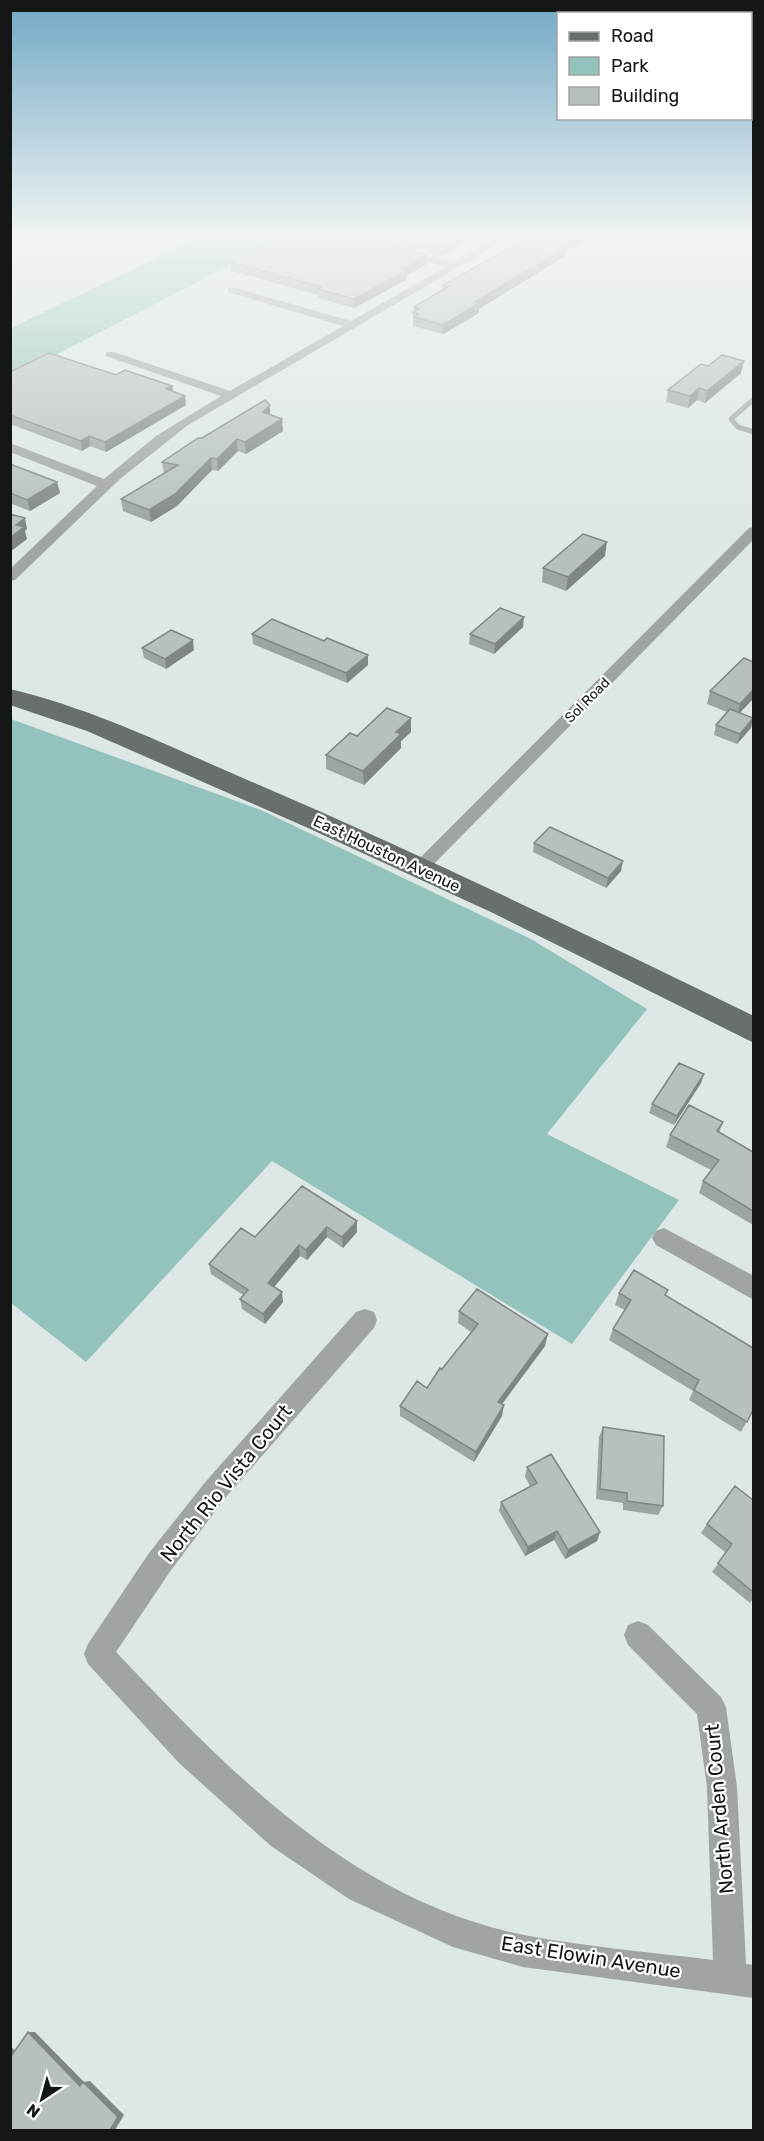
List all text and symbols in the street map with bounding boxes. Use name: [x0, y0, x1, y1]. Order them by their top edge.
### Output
legend: [557, 12, 752, 120]
text: Road: [611, 25, 654, 47]
text: Park: [611, 55, 649, 77]
text: Building: [611, 85, 679, 107]
street label: Sol Road: [561, 674, 613, 726]
street label: East Houston Avenue: [310, 811, 463, 896]
street label: North Rio Vista Court: [155, 1399, 297, 1567]
street label: North Arden Court: [700, 1723, 738, 1895]
street label: East Elowin Avenue: [499, 1931, 683, 1983]
north arrow: [12, 2069, 72, 2129]
text: N: [23, 2100, 44, 2122]

